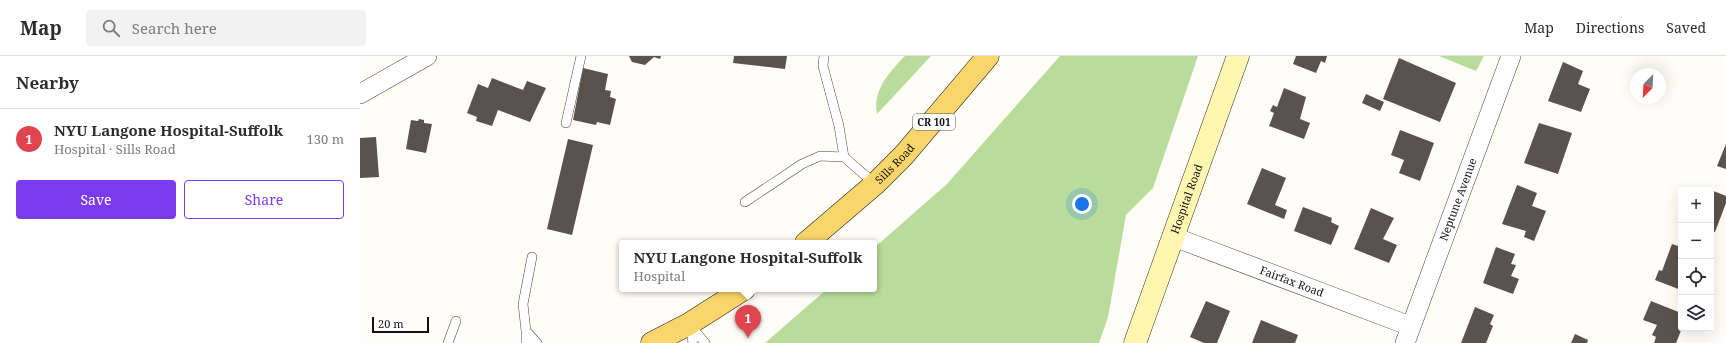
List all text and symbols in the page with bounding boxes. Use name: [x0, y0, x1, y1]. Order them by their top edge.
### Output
search box: [86, 10, 366, 46]
text: Map: [20, 15, 62, 41]
icon: search: [100, 17, 122, 39]
text: Search here: [132, 18, 217, 38]
text: Map: [1524, 18, 1554, 37]
text: Directions: [1576, 18, 1644, 37]
text: Saved: [1666, 18, 1706, 37]
north arrow: [1630, 68, 1666, 104]
text: Nearby: [16, 71, 79, 94]
road number: CR 101: [913, 114, 955, 130]
text: NYU Langone Hospital-Suffolk: [54, 120, 283, 140]
text: 1: [25, 130, 33, 148]
text: 130 m: [307, 130, 344, 148]
text: Hospital · Sills Road: [54, 140, 176, 158]
street label: Sills Road: [871, 140, 918, 187]
street label: Neptune Avenue: [1435, 156, 1480, 243]
street label: Hospital Road: [1167, 162, 1206, 236]
button: Save: [16, 180, 176, 219]
button: Share: [184, 180, 344, 219]
map controls: [1678, 187, 1714, 331]
button: +: [1678, 187, 1714, 223]
your location: [1072, 194, 1092, 214]
button: −: [1678, 223, 1714, 259]
popup: [619, 240, 877, 292]
text: NYU Langone Hospital-Suffolk: [633, 247, 863, 267]
button: locate: [1678, 259, 1714, 295]
street label: Fairfax Road: [1258, 262, 1326, 300]
text: Hospital: [633, 267, 685, 285]
button: layers: [1678, 295, 1714, 331]
pin: 1: [735, 305, 761, 338]
scale bar: [372, 315, 429, 334]
text: 20 m: [378, 316, 404, 331]

